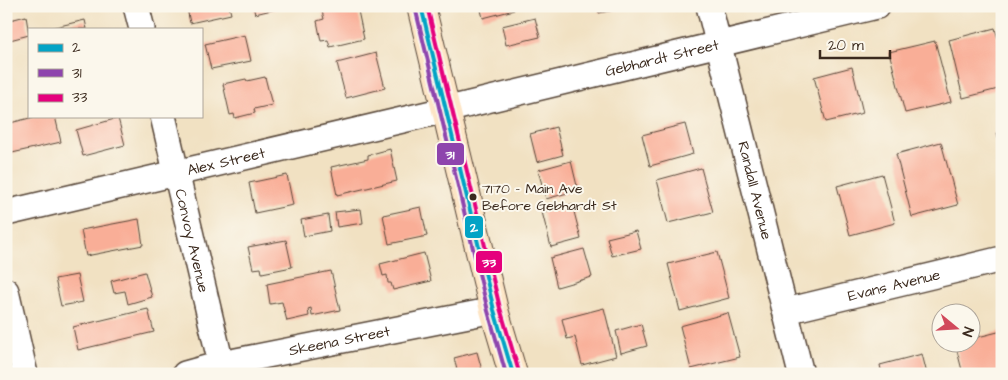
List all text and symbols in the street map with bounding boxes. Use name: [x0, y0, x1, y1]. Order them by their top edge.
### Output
legend: [28, 28, 202, 118]
scale bar: [820, 28, 890, 60]
street label: Gebhardt Street: [603, 34, 721, 82]
text: 20 m: [828, 35, 864, 56]
text: 2: [72, 37, 81, 58]
text: 31: [72, 63, 82, 84]
text: 33: [72, 87, 88, 108]
street label: Randall Avenue: [733, 139, 777, 242]
street label: Alex Street: [185, 142, 267, 181]
line badge: 31: [436, 142, 465, 166]
text: 31: [445, 145, 455, 165]
place label: 7170 - Main Ave Before Gebhardt St: [482, 179, 617, 216]
street label: Convoy Avenue: [170, 187, 214, 295]
marker: 7170 - Main Ave Before Gebhardt St: [468, 192, 478, 202]
line badge: 2: [464, 215, 484, 239]
text: 2: [469, 218, 479, 238]
line badge: 33: [475, 250, 503, 274]
text: 33: [481, 253, 497, 273]
street label: Evans Avenue: [846, 264, 942, 306]
north arrow: [930, 302, 980, 352]
street label: Skeena Street: [287, 320, 392, 361]
text: N: [956, 324, 978, 339]

